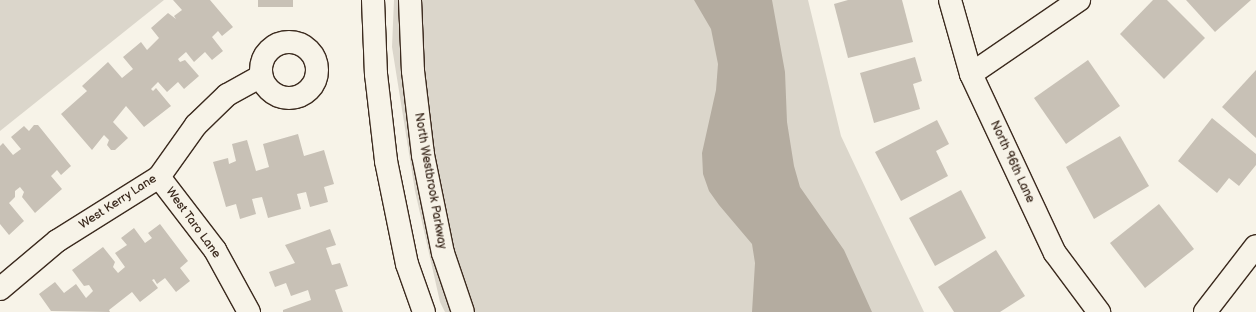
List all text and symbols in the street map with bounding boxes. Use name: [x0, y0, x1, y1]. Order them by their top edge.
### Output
street label: North Westbrook Parkway: [411, 111, 449, 251]
street label: North 96th Lane: [987, 119, 1037, 205]
street label: West Kerry Lane: [76, 171, 160, 233]
street label: West Taro Lane: [162, 185, 224, 261]

